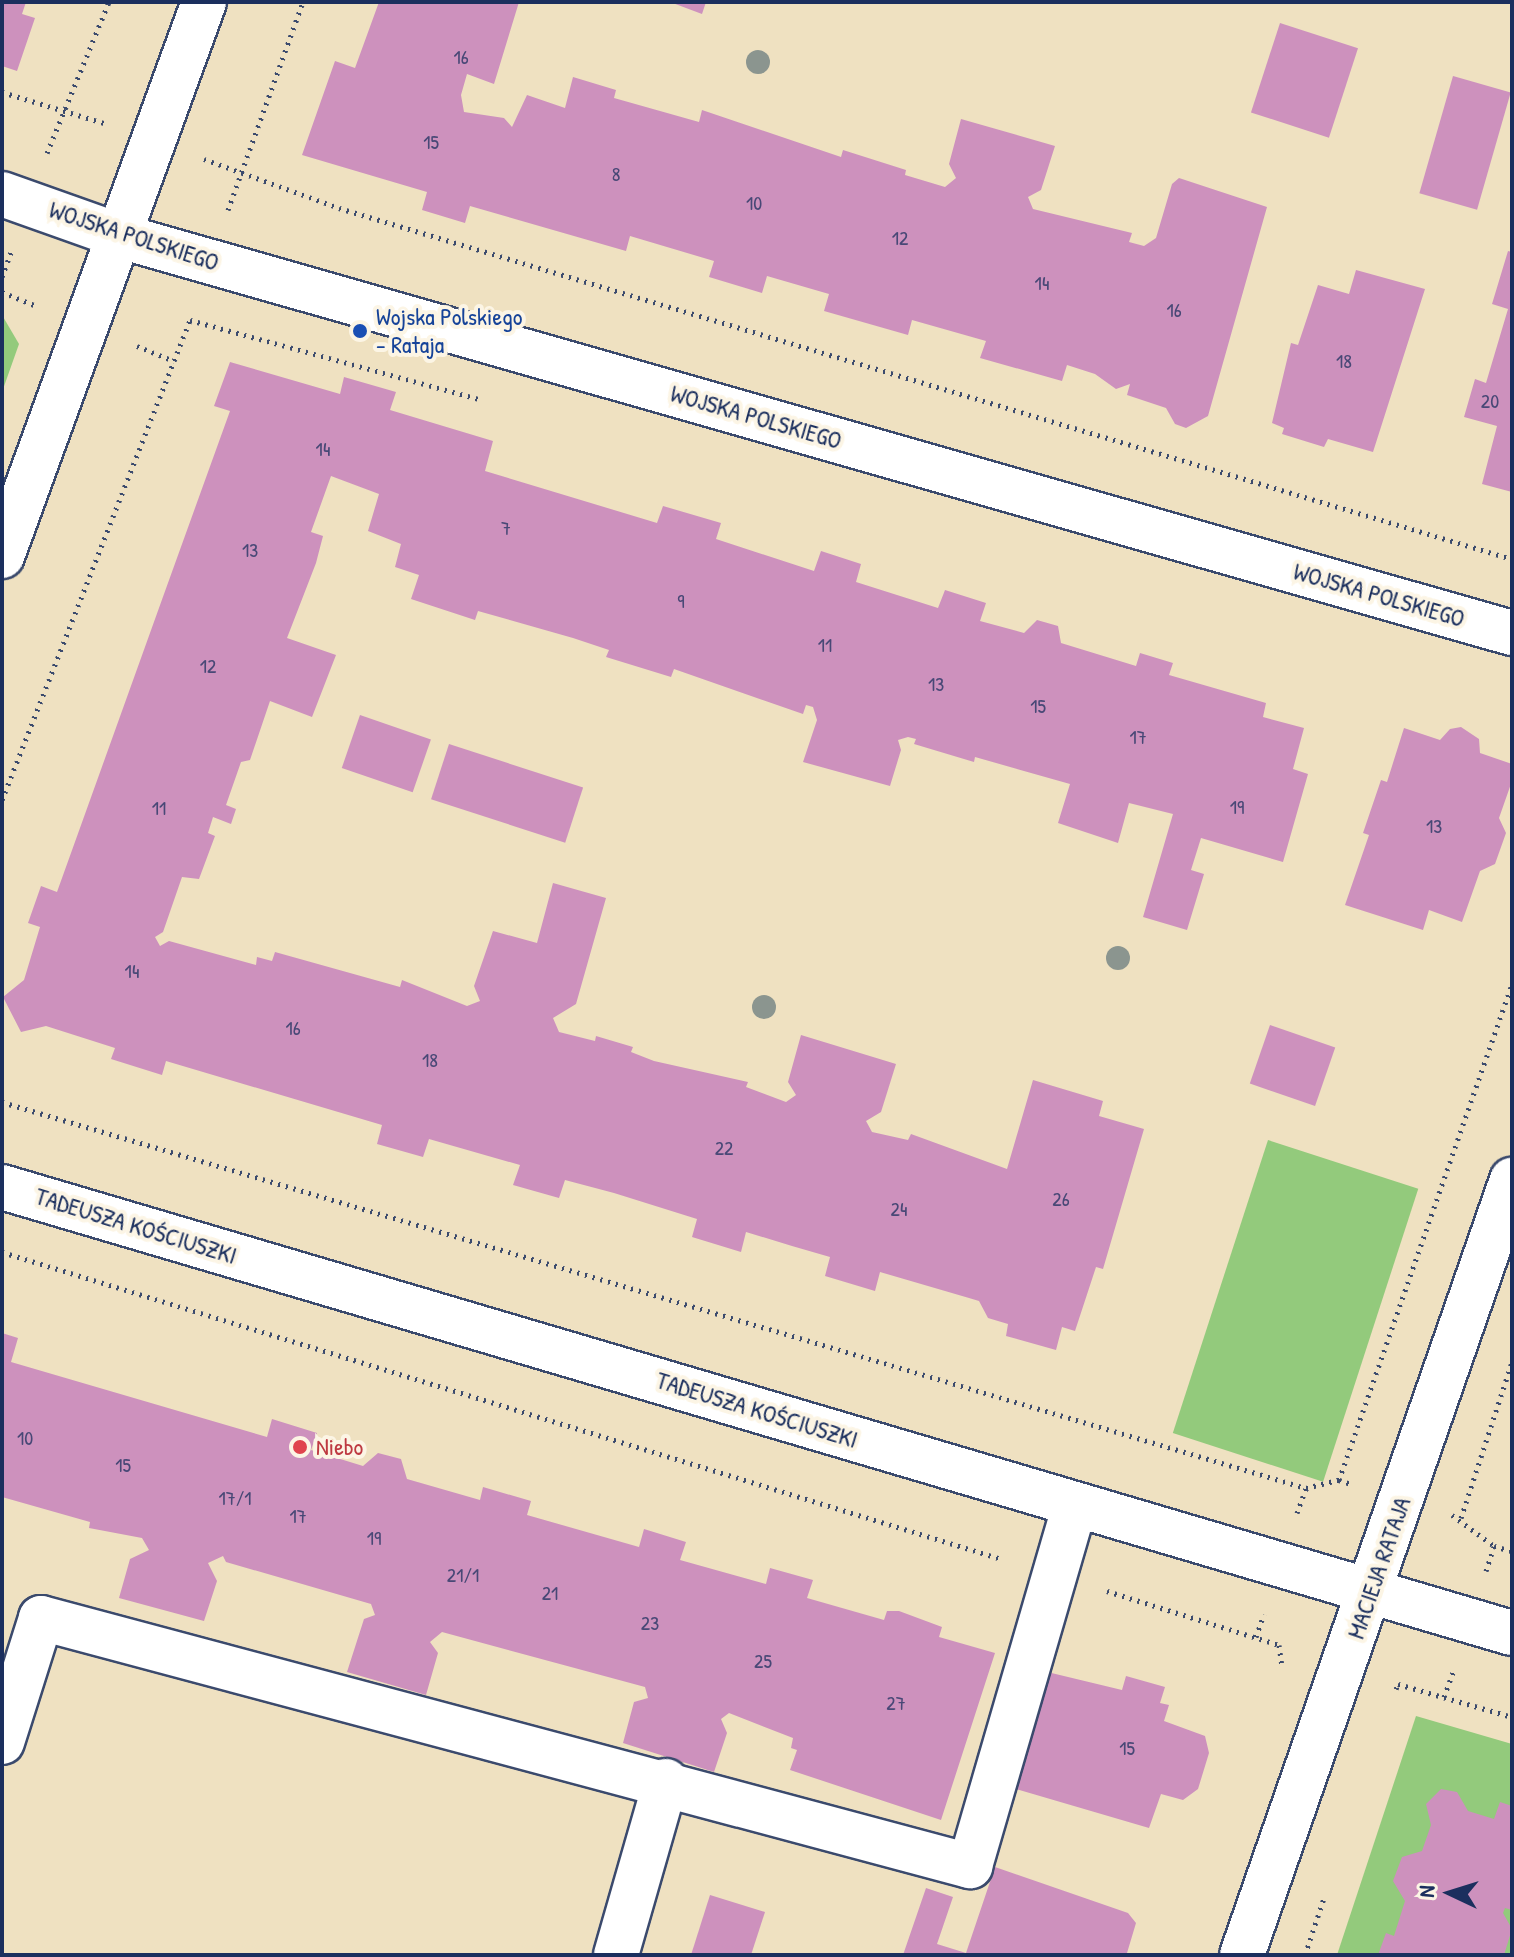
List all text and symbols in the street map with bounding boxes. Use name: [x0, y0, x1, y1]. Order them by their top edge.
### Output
house number: 16: [453, 44, 469, 68]
house number: 15: [423, 129, 439, 153]
house number: 8: [612, 161, 620, 185]
house number: 10: [746, 190, 762, 214]
street label: WOJSKA POLSKIEGO: [46, 195, 222, 277]
house number: 12: [892, 225, 908, 249]
house number: 14: [1035, 270, 1049, 294]
house number: 16: [1166, 297, 1182, 321]
place label: Wojska Polskiego - Rataja: [376, 303, 522, 359]
marker: Wojska Polskiego - Rataja: [351, 322, 369, 340]
house number: 18: [1336, 348, 1352, 372]
street label: WOJSKA POLSKIEGO: [667, 379, 845, 455]
house number: 20: [1481, 388, 1499, 412]
house number: 14: [316, 436, 330, 460]
house number: 7: [501, 515, 511, 539]
house number: 13: [242, 537, 258, 561]
street label: WOJSKA POLSKIEGO: [1290, 557, 1468, 633]
house number: 9: [677, 588, 685, 612]
house number: 11: [818, 632, 832, 656]
house number: 12: [200, 653, 216, 677]
house number: 13: [928, 671, 944, 695]
house number: 15: [1030, 693, 1046, 717]
house number: 17: [1129, 724, 1147, 748]
house number: 19: [1230, 794, 1244, 818]
house number: 11: [152, 795, 166, 819]
house number: 13: [1426, 813, 1442, 837]
house number: 14: [125, 958, 139, 982]
house number: 16: [285, 1015, 301, 1039]
house number: 18: [422, 1047, 438, 1071]
house number: 22: [715, 1135, 733, 1159]
street label: TADEUSZA KOŚCIUSZKI: [32, 1182, 240, 1270]
house number: 26: [1052, 1186, 1070, 1210]
house number: 24: [891, 1196, 907, 1220]
street label: TADEUSZA KOŚCIUSZKI: [653, 1366, 861, 1454]
house number: 10: [17, 1425, 33, 1449]
place label: Niebo: [316, 1433, 363, 1461]
marker: Niebo: [291, 1438, 309, 1456]
house number: 15: [115, 1452, 131, 1476]
house number: 17/1: [219, 1485, 251, 1509]
street label: MACIEJA RATAJA: [1341, 1494, 1417, 1642]
house number: 17: [289, 1503, 307, 1527]
house number: 19: [367, 1525, 381, 1549]
house number: 21/1: [447, 1562, 479, 1586]
house number: 21: [542, 1580, 558, 1604]
house number: 23: [641, 1610, 659, 1634]
house number: 25: [754, 1648, 772, 1672]
house number: 27: [886, 1690, 906, 1714]
house number: 15: [1119, 1735, 1135, 1759]
north arrow: [1410, 1853, 1490, 1933]
text: N: [1411, 1884, 1441, 1898]

